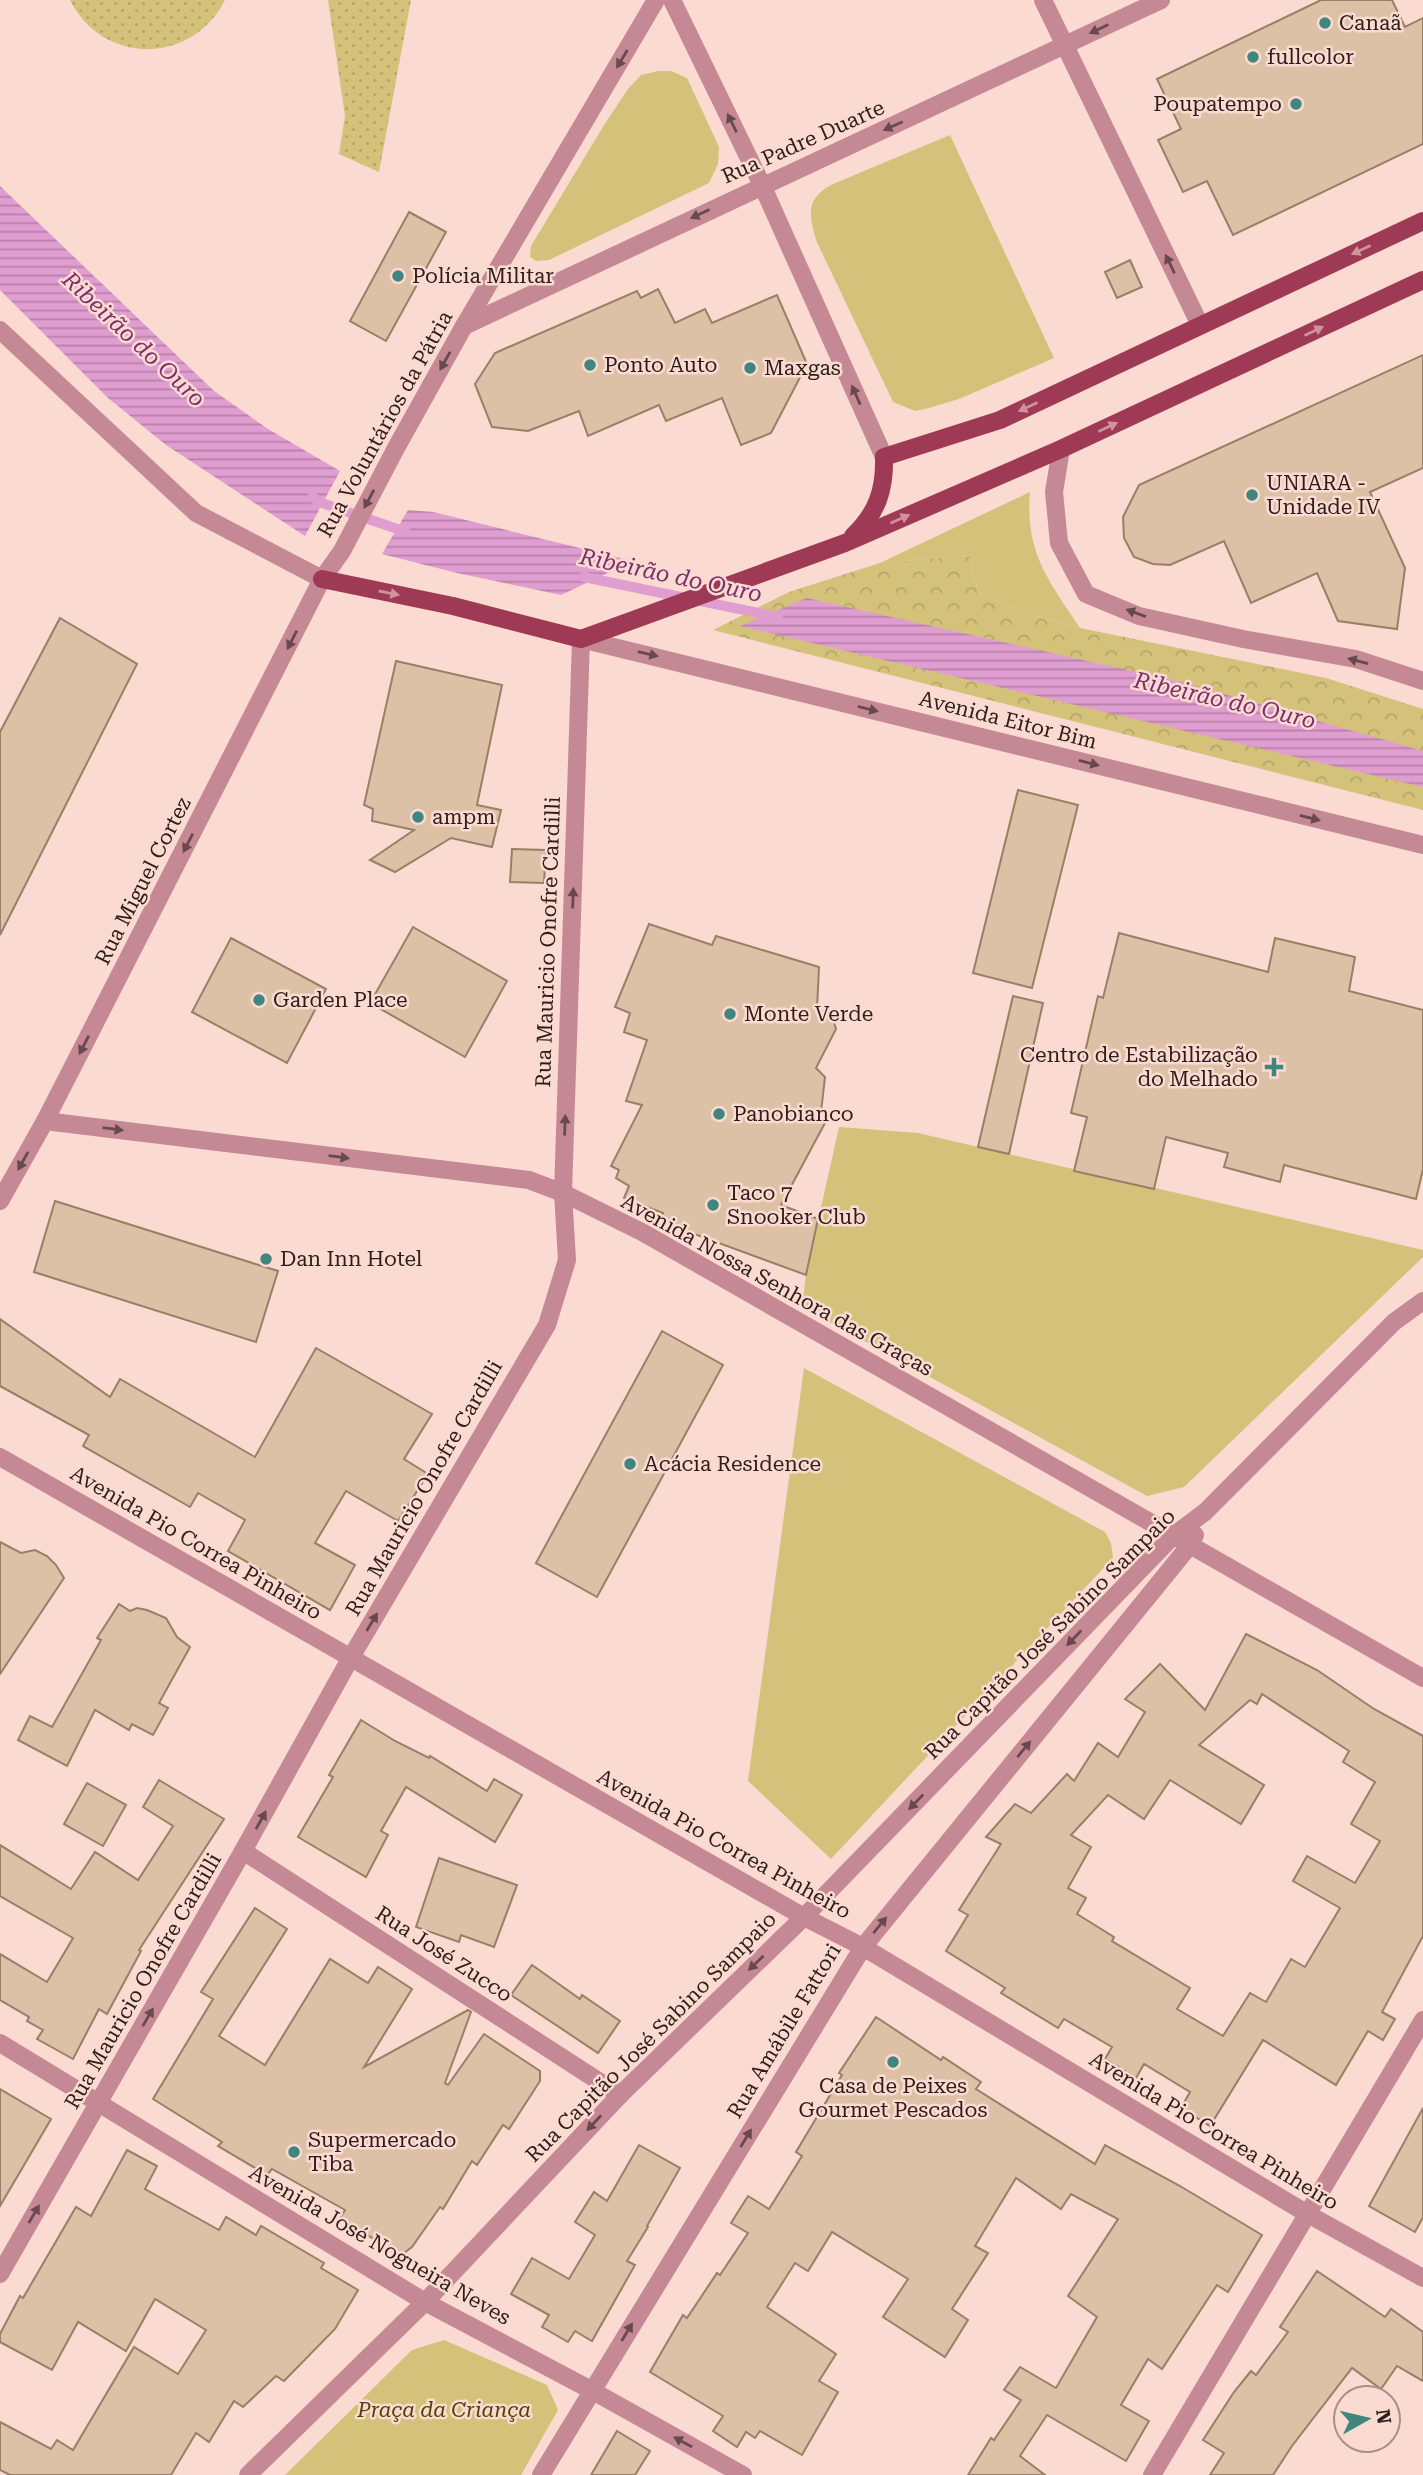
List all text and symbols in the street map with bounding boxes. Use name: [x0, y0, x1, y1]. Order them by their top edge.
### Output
place label: Canaã: [1339, 11, 1402, 35]
marker: Canaã: [1317, 15, 1333, 31]
one-way arrow: [1089, 23, 1109, 35]
place label: fullcolor: [1267, 45, 1354, 69]
one-way arrow: [615, 49, 628, 68]
marker: fullcolor: [1245, 49, 1261, 65]
place label: Poupatempo: [1153, 92, 1282, 116]
street label: Rua Padre Duarte: [718, 95, 888, 189]
marker: Poupatempo: [1288, 96, 1304, 112]
one-way arrow: [726, 113, 738, 133]
one-way arrow: [883, 120, 903, 132]
one-way arrow: [690, 208, 710, 220]
one-way arrow: [1351, 244, 1371, 256]
one-way arrow: [1165, 254, 1176, 274]
place label: Polícia Militar: [412, 264, 554, 288]
water label: Ribeirão do Ouro: [56, 266, 211, 413]
marker: Polícia Militar: [390, 268, 406, 284]
street label: Rua Voluntários da Pátria: [313, 306, 458, 541]
one-way arrow: [1304, 325, 1324, 336]
one-way arrow: [439, 351, 451, 370]
place label: Ponto Auto: [604, 353, 717, 377]
place label: Maxgas: [764, 356, 841, 380]
marker: Ponto Auto: [582, 357, 598, 373]
marker: Maxgas: [742, 360, 758, 376]
one-way arrow: [850, 385, 862, 405]
one-way arrow: [1017, 401, 1038, 412]
one-way arrow: [1098, 422, 1118, 433]
place label: UNIARA - Unidade IV: [1266, 471, 1380, 519]
marker: UNIARA - Unidade IV: [1244, 487, 1260, 503]
one-way arrow: [363, 489, 375, 509]
one-way arrow: [890, 513, 910, 525]
water label: Ribeirão do Ouro: [576, 543, 764, 608]
one-way arrow: [378, 588, 400, 599]
one-way arrow: [1125, 608, 1146, 619]
one-way arrow: [286, 630, 297, 650]
one-way arrow: [637, 649, 659, 660]
one-way arrow: [1347, 655, 1369, 666]
water label: Ribeirão do Ouro: [1130, 666, 1318, 735]
street label: Avenida Eitor Bim: [917, 686, 1099, 754]
one-way arrow: [858, 704, 880, 715]
one-way arrow: [1078, 758, 1100, 769]
street label: Rua Miguel Cortez: [90, 793, 196, 969]
street label: Rua Mauricio Onofre Cardilli: [531, 796, 565, 1088]
place label: ampm: [432, 805, 495, 829]
marker: ampm: [410, 809, 426, 825]
one-way arrow: [1299, 812, 1321, 823]
one-way arrow: [182, 833, 194, 853]
one-way arrow: [567, 886, 578, 908]
place label: Garden Place: [273, 988, 408, 1012]
marker: Garden Place: [251, 992, 267, 1008]
place label: Monte Verde: [744, 1002, 873, 1026]
marker: Monte Verde: [722, 1006, 738, 1022]
one-way arrow: [78, 1035, 90, 1055]
place label: Centro de Estabilização do Melhado: [1020, 1043, 1258, 1091]
marker: Centro de Estabilização do Melhado: [1264, 1057, 1284, 1077]
place label: Panobianco: [733, 1102, 854, 1126]
marker: Panobianco: [711, 1106, 727, 1122]
one-way arrow: [559, 1114, 571, 1136]
one-way arrow: [102, 1124, 124, 1135]
one-way arrow: [17, 1151, 29, 1171]
one-way arrow: [328, 1151, 350, 1162]
place label: Taco 7 Snooker Club: [727, 1181, 866, 1229]
street label: Avenida Nossa Senhora das Graças: [617, 1189, 937, 1381]
marker: Taco 7 Snooker Club: [705, 1197, 721, 1213]
place label: Dan Inn Hotel: [280, 1247, 423, 1271]
marker: Dan Inn Hotel: [258, 1251, 274, 1267]
street label: Rua Mauricio Onofre Cardilli: [341, 1356, 507, 1620]
place label: Acácia Residence: [644, 1452, 821, 1476]
marker: Acácia Residence: [622, 1456, 638, 1472]
street label: Avenida Pio Correa Pinheiro: [66, 1461, 326, 1625]
street label: Rua Capitão José Sabino Sampaio: [920, 1504, 1180, 1764]
one-way arrow: [366, 1612, 378, 1631]
one-way arrow: [1067, 1629, 1083, 1646]
one-way arrow: [1016, 1740, 1031, 1757]
street label: Avenida Pio Correa Pinheiro: [593, 1764, 855, 1924]
one-way arrow: [907, 1793, 924, 1810]
one-way arrow: [255, 1810, 267, 1830]
street label: Rua Mauricio Onofre Cardilli: [60, 1849, 226, 2113]
street label: Rua José Zucco: [371, 1901, 517, 2007]
street label: Rua Capitão José Sabino Sampaio: [521, 1907, 781, 2167]
one-way arrow: [872, 1917, 887, 1934]
street label: Rua Amábile Fattori: [722, 1939, 846, 2123]
one-way arrow: [748, 1955, 765, 1971]
one-way arrow: [142, 2008, 154, 2027]
street label: Avenida Pio Correa Pinheiro: [1085, 2047, 1343, 2215]
marker: Casa de Peixes Gourmet Pescados: [885, 2054, 901, 2070]
place label: Casa de Peixes Gourmet Pescados: [799, 2074, 987, 2122]
one-way arrow: [586, 2114, 602, 2131]
place label: Supermercado Tiba: [308, 2128, 456, 2176]
one-way arrow: [739, 2128, 752, 2148]
marker: Supermercado Tiba: [286, 2144, 302, 2160]
street label: Avenida José Nogueira Neves: [245, 2160, 515, 2330]
one-way arrow: [28, 2205, 40, 2224]
one-way arrow: [620, 2322, 633, 2342]
north arrow: [1332, 2384, 1402, 2454]
park label: Praça da Criança: [356, 2398, 531, 2422]
text: N: [1371, 2408, 1396, 2426]
one-way arrow: [673, 2436, 693, 2448]

